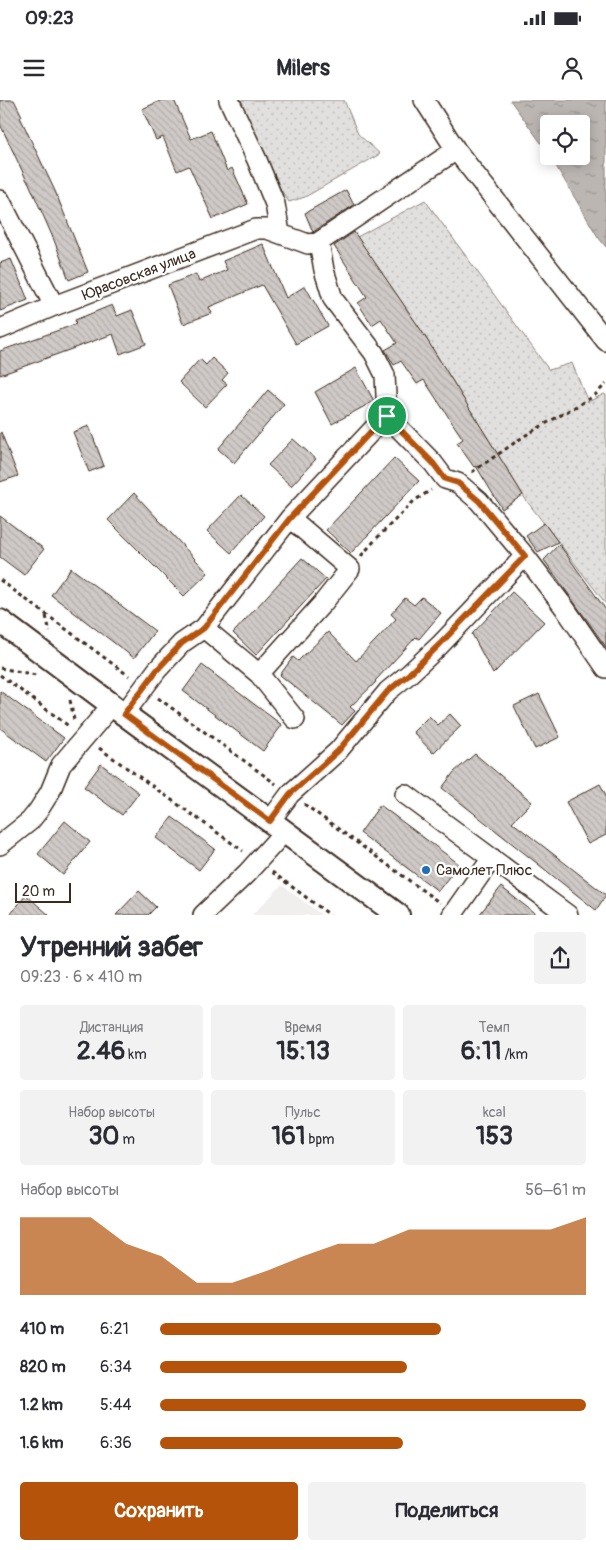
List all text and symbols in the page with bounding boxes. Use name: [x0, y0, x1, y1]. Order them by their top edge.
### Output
text: 09:23: [25, 6, 74, 30]
icon: menu: [20, 54, 48, 82]
text: Milers: [276, 54, 330, 82]
icon: person: [558, 54, 586, 82]
map controls: [540, 115, 590, 165]
button: locate: [540, 115, 590, 165]
street label: Юрасовская улица: [80, 244, 199, 305]
pin: [366, 395, 408, 437]
icon: arrive: [373, 402, 401, 430]
place label: Самолет Плюс: [436, 861, 533, 880]
marker: Самолет Плюс: [420, 864, 432, 876]
scale bar: [15, 880, 71, 903]
text: 20 m: [22, 883, 55, 900]
text: Утренний забег: [20, 930, 203, 965]
button: share: [534, 932, 586, 984]
text: 09:23 · 6 × 410 m: [20, 967, 142, 987]
text: Дистанция: [80, 1019, 143, 1036]
text: Время: [284, 1019, 322, 1036]
text: Темп: [479, 1019, 510, 1036]
text: 2.46: [77, 1036, 125, 1067]
text: 15:13: [276, 1036, 330, 1067]
text: 6:11: [461, 1036, 502, 1067]
text: km: [125, 1046, 147, 1063]
text: /km: [502, 1046, 528, 1063]
text: Набор высоты: [68, 1104, 155, 1121]
text: Пульс: [285, 1104, 321, 1121]
text: kcal: [483, 1104, 506, 1121]
text: 30: [88, 1121, 119, 1152]
text: 161: [271, 1121, 306, 1152]
text: 153: [476, 1121, 513, 1152]
text: m: [119, 1131, 135, 1148]
text: bpm: [306, 1131, 335, 1148]
text: Набор высоты: [20, 1180, 119, 1200]
text: 56–61 m: [525, 1180, 586, 1200]
text: 410 m: [20, 1319, 64, 1339]
text: 6:21: [100, 1319, 129, 1339]
text: 820 m: [20, 1357, 66, 1377]
text: 6:34: [100, 1357, 132, 1377]
text: 1.2 km: [20, 1395, 63, 1415]
text: 5:44: [100, 1395, 132, 1415]
text: 1.6 km: [20, 1433, 63, 1453]
text: 6:36: [100, 1433, 132, 1453]
button: Сохранить: [20, 1482, 298, 1540]
button: Поделиться: [308, 1482, 586, 1540]

